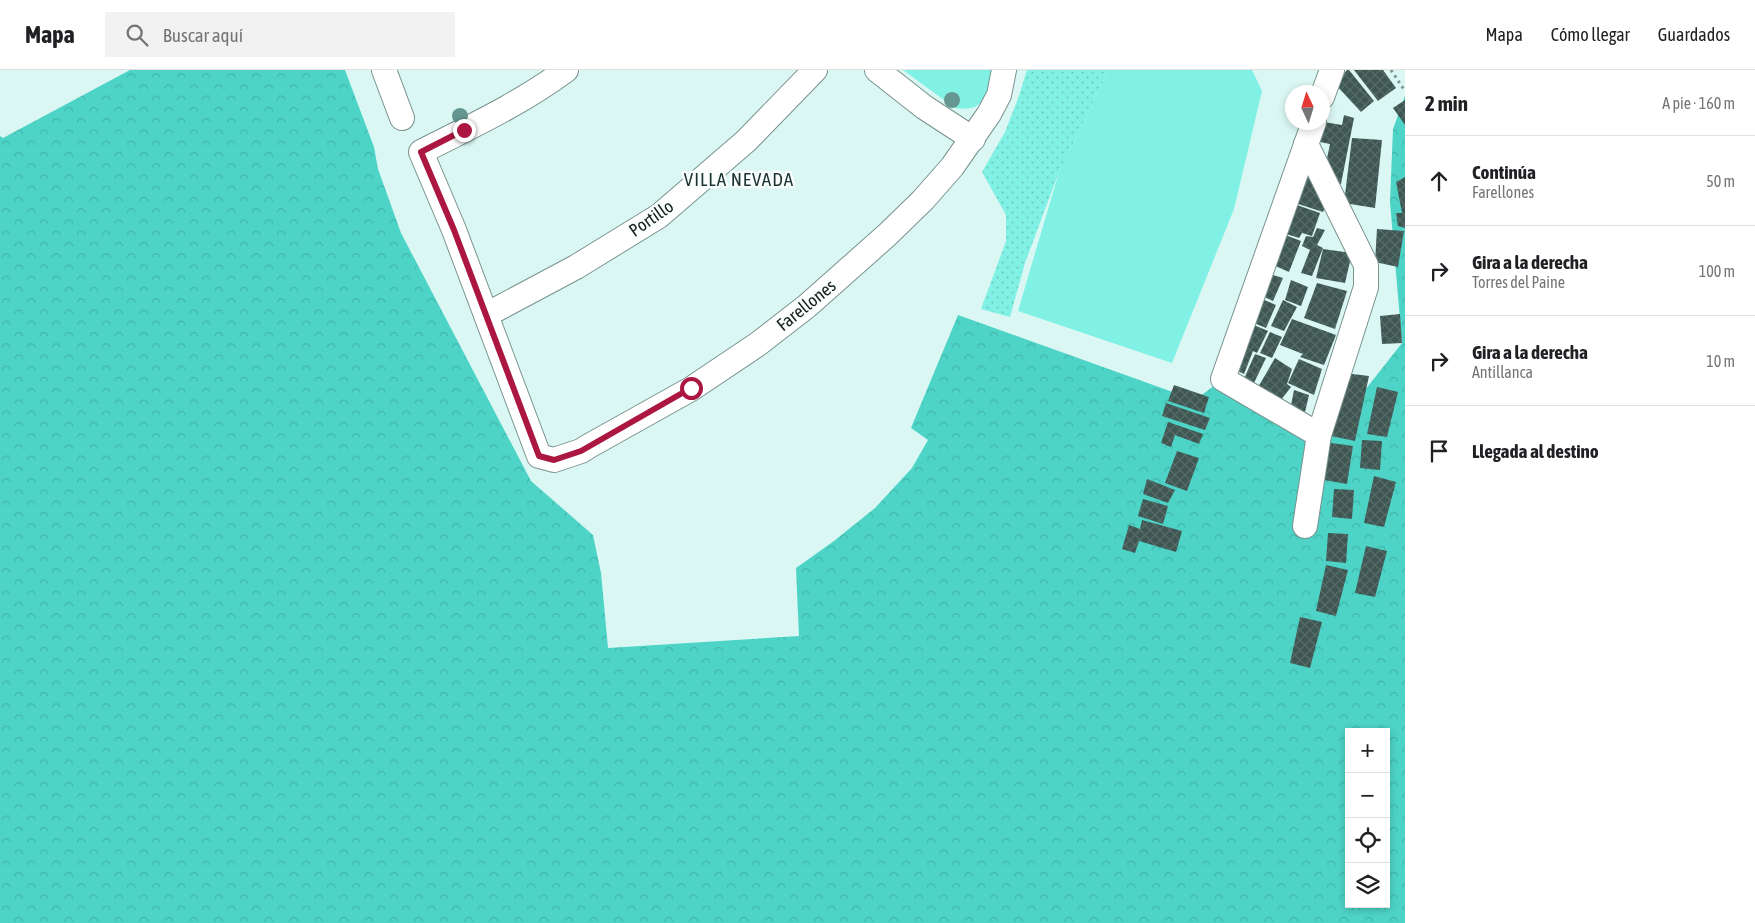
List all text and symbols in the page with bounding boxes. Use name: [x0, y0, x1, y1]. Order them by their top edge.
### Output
search box: [105, 12, 455, 57]
text: Mapa: [25, 21, 75, 48]
icon: search: [123, 21, 151, 49]
text: Buscar aquí: [163, 24, 243, 46]
text: Mapa: [1485, 24, 1523, 45]
text: Cómo llegar: [1551, 24, 1630, 45]
text: Guardados: [1658, 24, 1730, 45]
north arrow: [1285, 85, 1330, 130]
text: 2 min: [1425, 91, 1468, 115]
text: A pie · 160 m: [1662, 94, 1735, 112]
route end: [453, 119, 476, 142]
text: Continúa: [1472, 161, 1536, 183]
icon: ahead: [1425, 167, 1453, 195]
district label: VILLA NEVADA: [684, 168, 794, 190]
text: 50 m: [1706, 172, 1735, 190]
text: Farellones: [1472, 183, 1534, 201]
street label: Portillo: [625, 195, 677, 241]
text: Gira a la derecha: [1472, 251, 1588, 273]
icon: right: [1425, 257, 1453, 285]
text: 100 m: [1699, 262, 1735, 280]
text: Torres del Paine: [1472, 273, 1565, 291]
street label: Farellones: [772, 275, 840, 335]
text: Gira a la derecha: [1472, 341, 1588, 363]
icon: right: [1425, 347, 1453, 375]
text: 10 m: [1706, 352, 1735, 370]
text: Antillanca: [1472, 363, 1533, 381]
route start: [680, 377, 703, 400]
icon: arrive: [1425, 437, 1453, 465]
text: Llegada al destino: [1472, 440, 1599, 462]
map controls: [1345, 728, 1390, 908]
button: +: [1345, 728, 1390, 773]
button: −: [1345, 773, 1390, 818]
button: locate: [1345, 818, 1390, 863]
button: layers: [1345, 863, 1390, 908]

